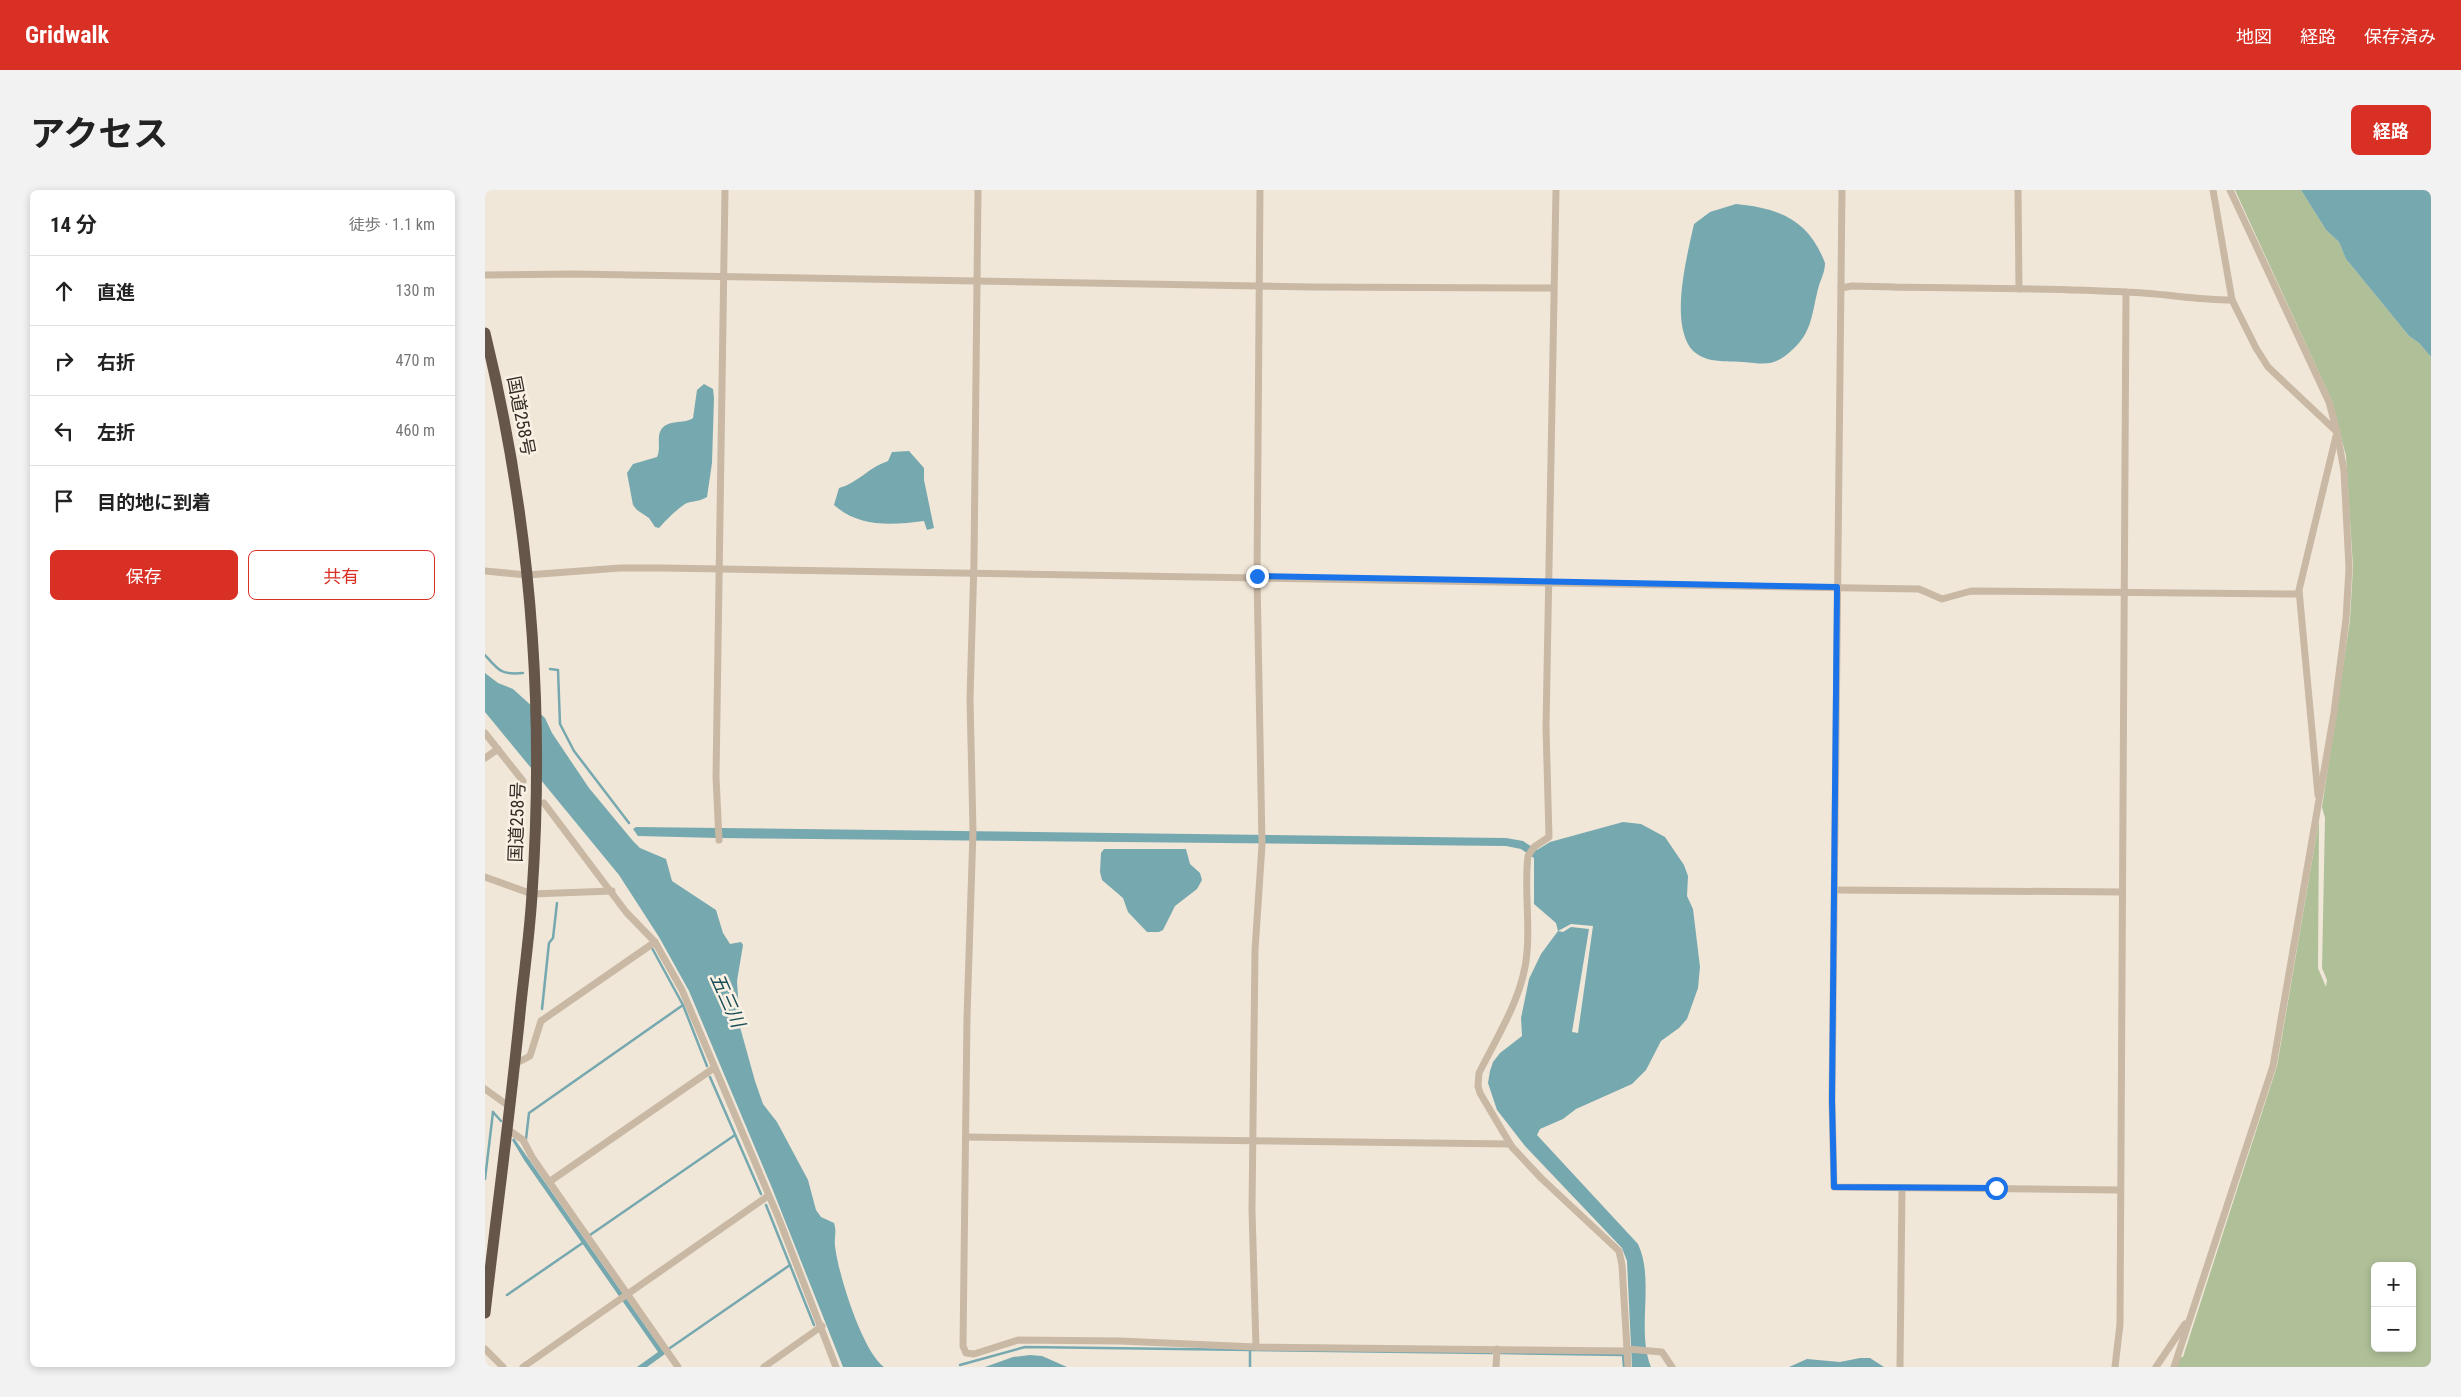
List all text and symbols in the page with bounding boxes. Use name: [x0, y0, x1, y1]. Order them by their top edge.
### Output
text: Gridwalk: [25, 21, 109, 49]
text: 地図: [2236, 26, 2272, 47]
text: 経路: [2300, 26, 2336, 47]
text: 保存済み: [2364, 26, 2436, 47]
button: 経路: [2351, 105, 2431, 155]
text: アクセス: [30, 114, 168, 155]
text: 14 分: [50, 213, 97, 237]
text: 徒歩 · 1.1 km: [349, 215, 435, 234]
icon: ahead: [50, 277, 78, 305]
text: 直進: [97, 281, 135, 304]
text: 130 m: [396, 281, 435, 300]
icon: right: [50, 347, 78, 375]
text: 右折: [97, 351, 135, 374]
text: 470 m: [396, 351, 435, 370]
street label: 国道258号: [503, 374, 539, 458]
icon: left: [50, 417, 78, 445]
text: 左折: [97, 421, 135, 444]
text: 460 m: [396, 421, 435, 440]
icon: arrive: [50, 487, 78, 515]
text: 目的地に到着: [97, 491, 211, 514]
button: 保存: [50, 550, 238, 600]
button: 共有: [248, 550, 435, 600]
route end: [1246, 565, 1269, 588]
street label: 国道258号: [505, 781, 528, 863]
water label: 五三川: [705, 969, 750, 1033]
route start: [1985, 1177, 2008, 1200]
map controls: [2371, 1262, 2416, 1352]
button: +: [2371, 1262, 2416, 1307]
button: −: [2371, 1307, 2416, 1352]

